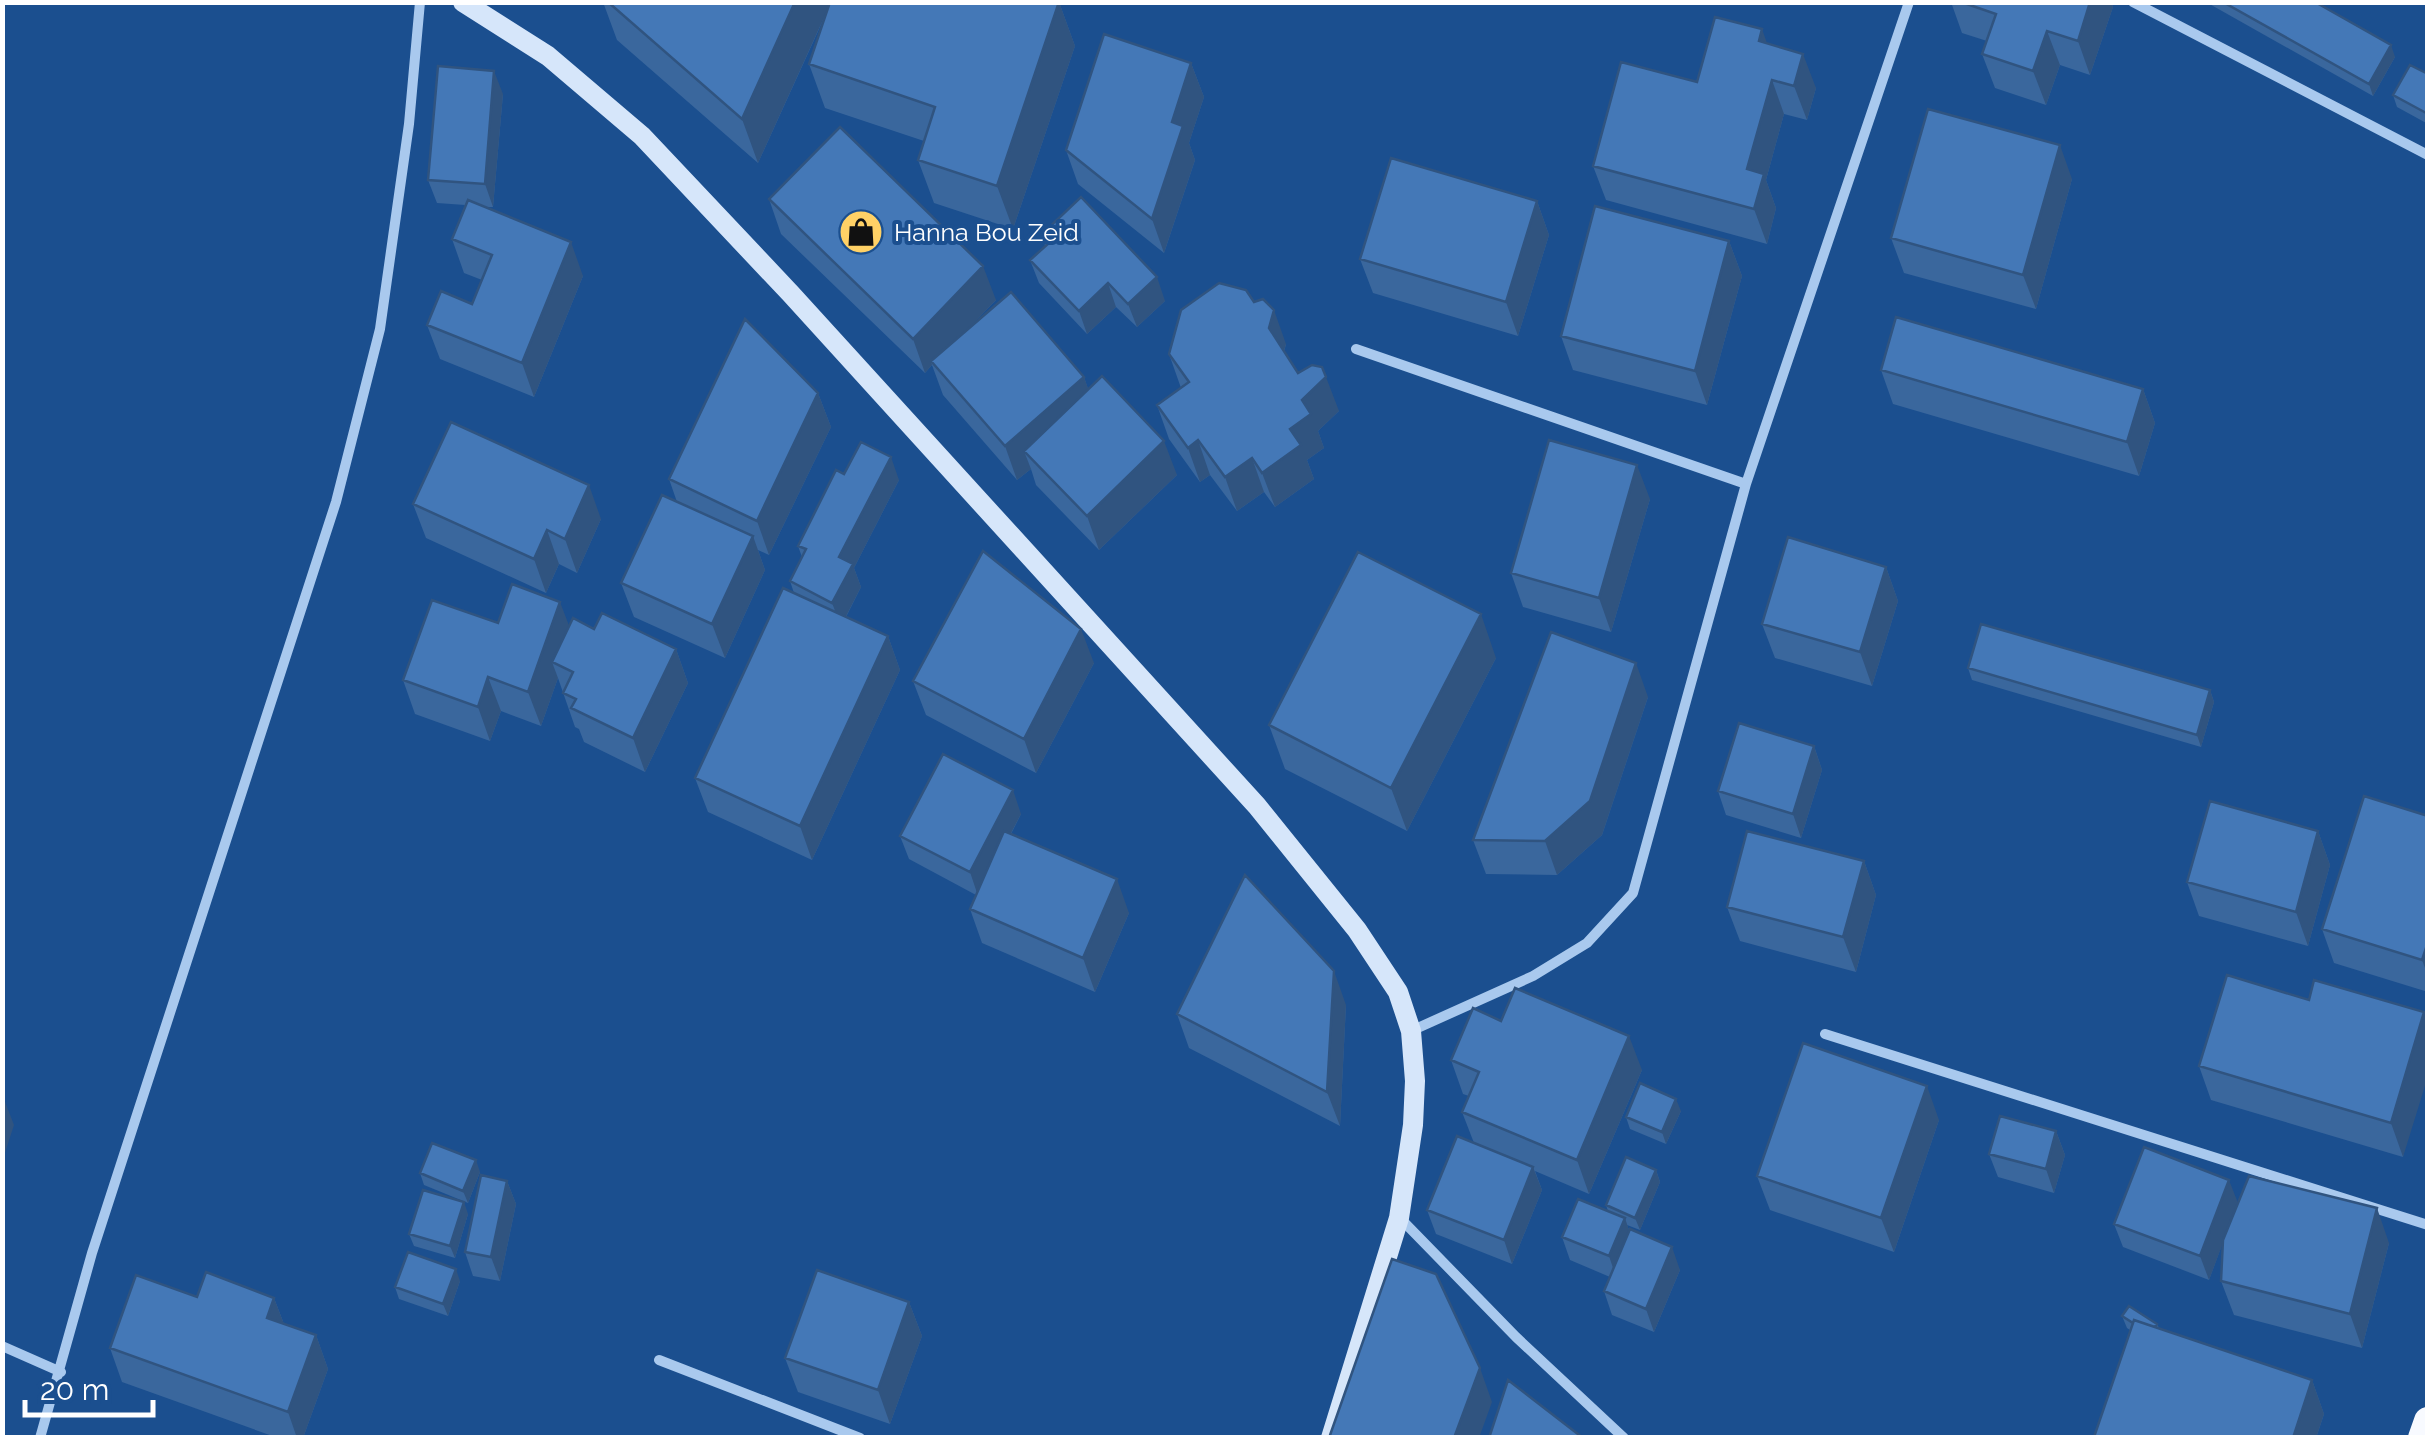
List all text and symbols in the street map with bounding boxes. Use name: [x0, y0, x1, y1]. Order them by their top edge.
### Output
shop icon: Hanna Bou Zeid: [838, 209, 884, 255]
place label: Hanna Bou Zeid: [894, 217, 1079, 247]
scale bar: [25, 1355, 152, 1417]
text: 20 m: [40, 1372, 109, 1407]

